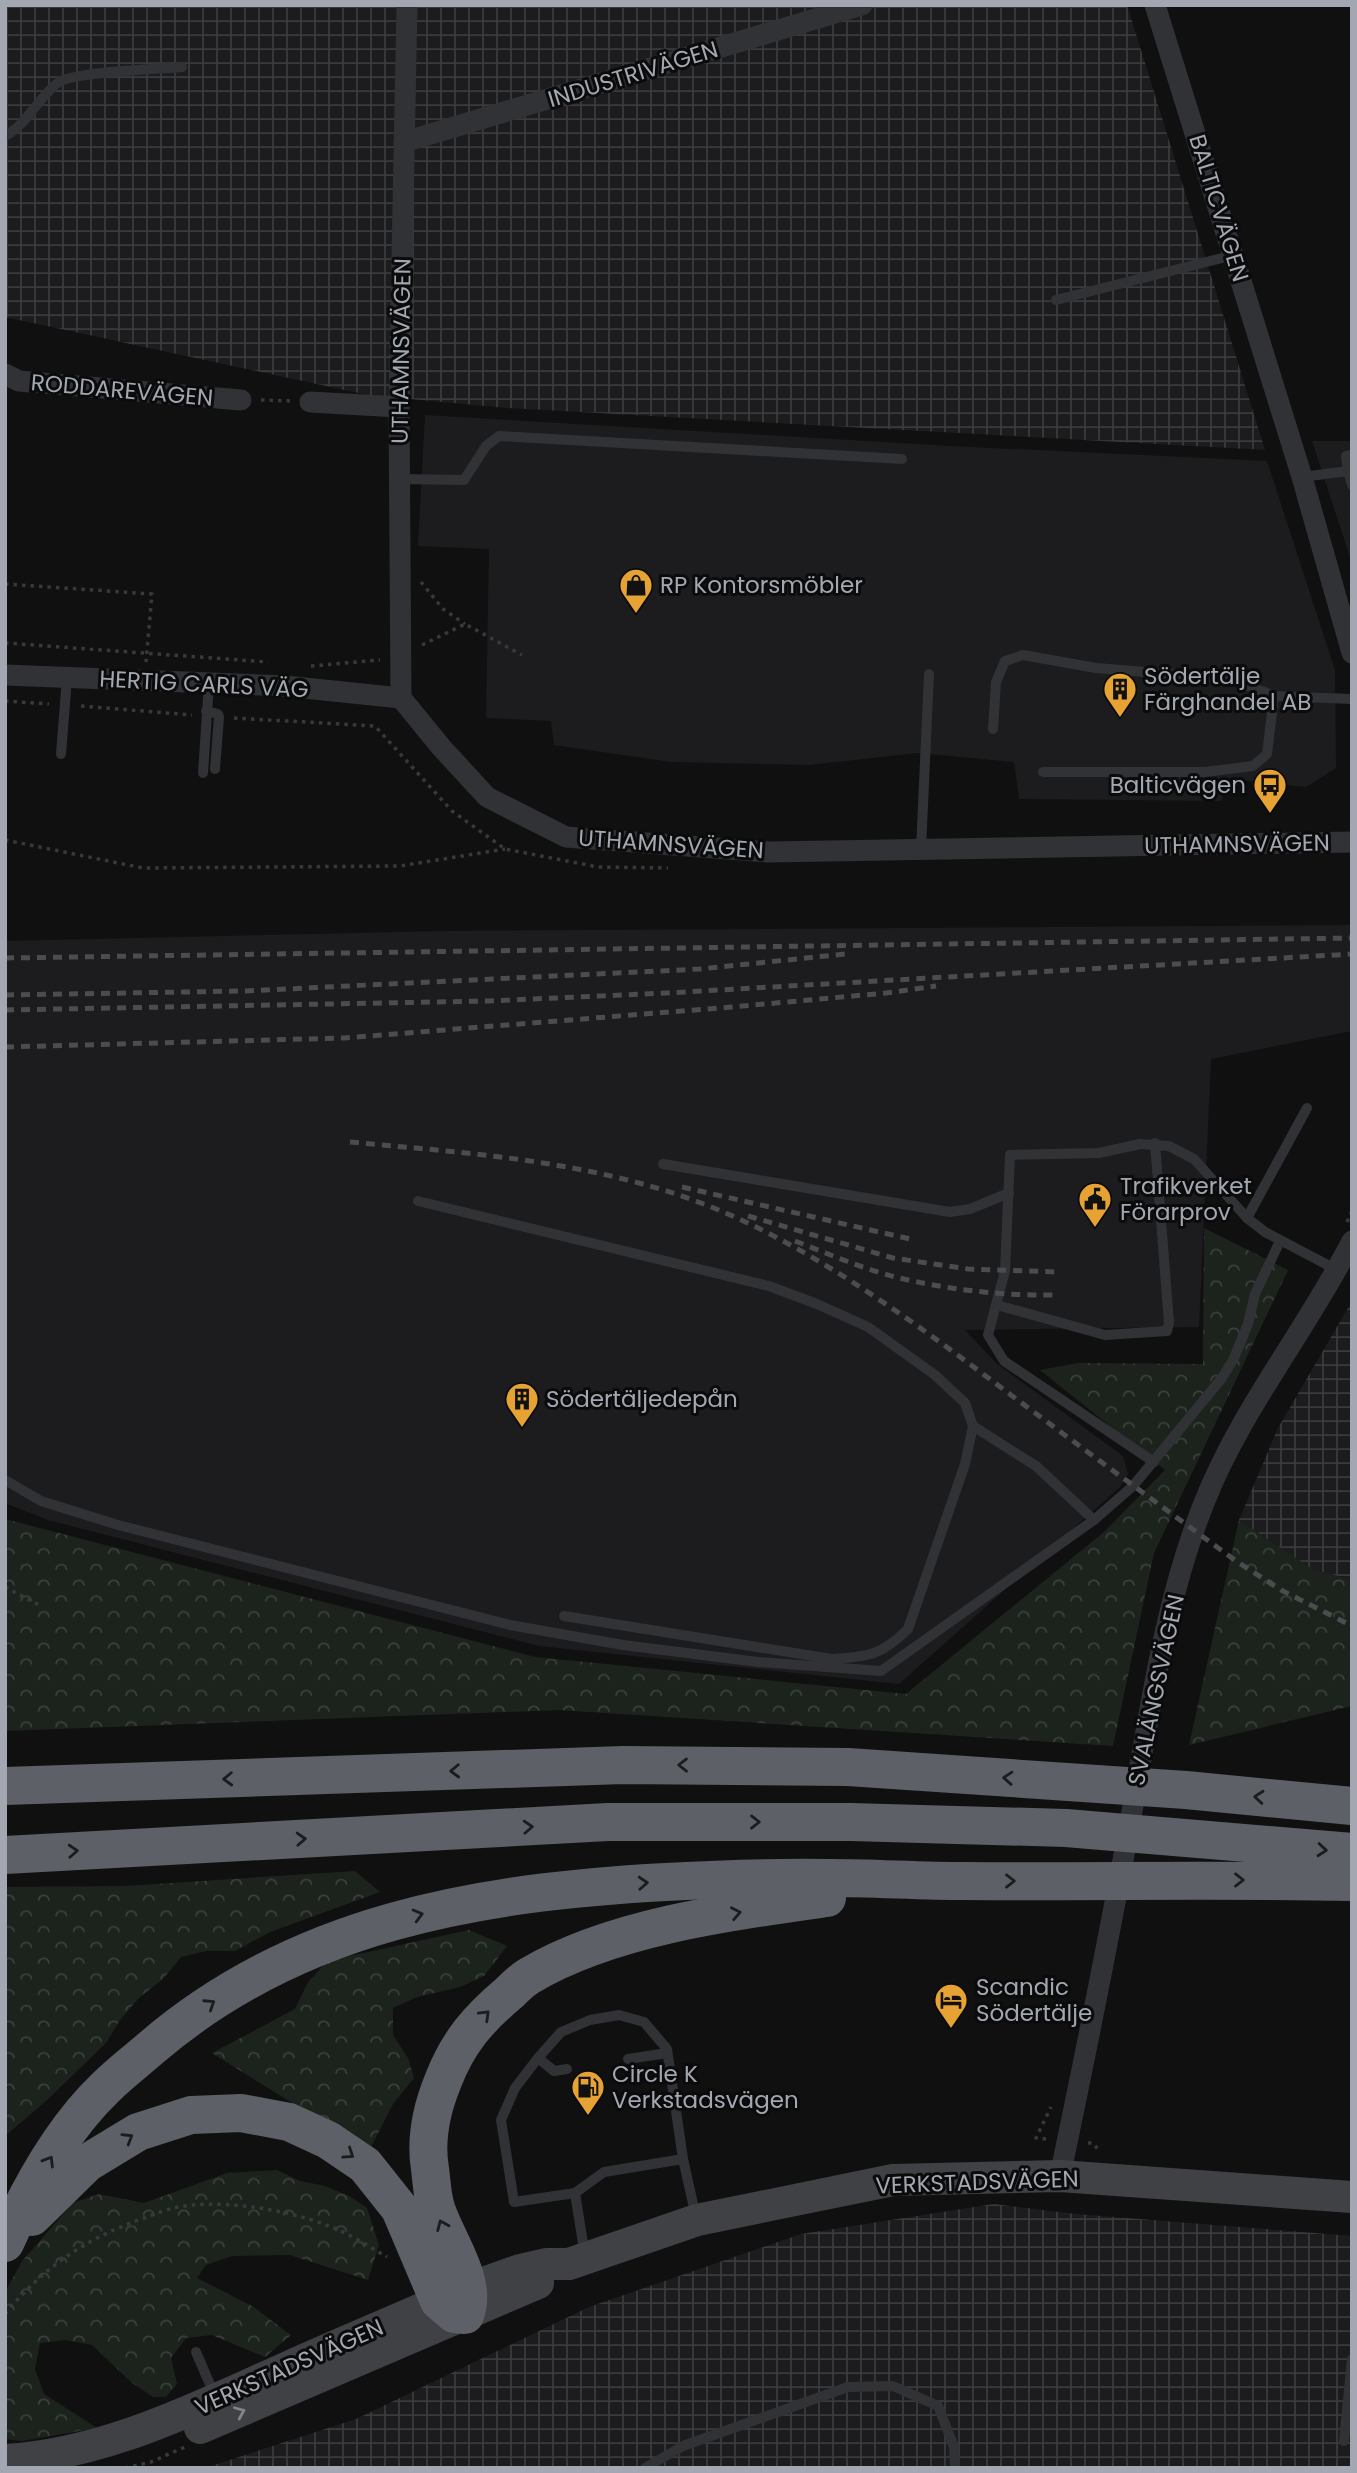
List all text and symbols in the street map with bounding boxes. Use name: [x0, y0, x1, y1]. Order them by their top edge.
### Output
street label: INDUSTRIVÄGEN: [544, 33, 722, 115]
street label: BALTICVÄGEN: [1181, 130, 1257, 286]
street label: UTHAMNSVÄGEN: [383, 258, 419, 444]
street label: RODDAREVÄGEN: [30, 366, 214, 414]
shop icon: RP Kontorsmöbler: [617, 566, 655, 615]
place label: RP Kontorsmöbler: [660, 569, 863, 601]
place label: Södertälje Färghandel AB: [1144, 660, 1311, 718]
street label: HERTIG CARLS VÄG: [99, 663, 309, 705]
building icon: Södertälje Färghandel AB: [1101, 670, 1139, 719]
bus stop icon: Balticvägen: [1251, 766, 1289, 815]
place label: Balticvägen: [1110, 769, 1246, 801]
street label: UTHAMNSVÄGEN: [577, 822, 765, 866]
street label: UTHAMNSVÄGEN: [1144, 826, 1330, 862]
place label: Trafikverket Förarprov: [1120, 1170, 1252, 1228]
public building icon: Trafikverket Förarprov: [1076, 1180, 1114, 1229]
building icon: Södertäljedepån: [503, 1380, 541, 1429]
place label: Södertäljedepån: [546, 1383, 738, 1415]
street label: SVALÄNGSVÄGEN: [1120, 1592, 1192, 1788]
one-way arrow: [677, 1758, 688, 1773]
one-way arrow: [449, 1763, 460, 1778]
one-way arrow: [1002, 1770, 1013, 1785]
one-way arrow: [222, 1771, 233, 1786]
one-way arrow: [1254, 1790, 1265, 1805]
one-way arrow: [750, 1814, 761, 1830]
one-way arrow: [522, 1819, 533, 1834]
one-way arrow: [295, 1832, 306, 1847]
one-way arrow: [1316, 1842, 1327, 1857]
one-way arrow: [68, 1844, 79, 1859]
one-way arrow: [1005, 1873, 1016, 1889]
one-way arrow: [1234, 1873, 1245, 1888]
one-way arrow: [638, 1876, 649, 1891]
one-way arrow: [730, 1906, 742, 1921]
one-way arrow: [412, 1909, 424, 1923]
place label: Scandic Södertälje: [976, 1971, 1092, 2029]
hotel icon: Scandic Södertälje: [932, 1981, 970, 2030]
one-way arrow: [203, 1999, 216, 2012]
one-way arrow: [477, 2010, 490, 2023]
place label: Circle K Verkstadsvägen: [612, 2058, 799, 2116]
fuel station icon: Circle K Verkstadsvägen: [569, 2068, 607, 2117]
one-way arrow: [120, 2133, 133, 2146]
one-way arrow: [341, 2146, 354, 2158]
one-way arrow: [41, 2156, 54, 2169]
street label: VERKSTADSVÄGEN: [875, 2162, 1079, 2202]
one-way arrow: [437, 2220, 451, 2232]
street label: VERKSTADSVÄGEN: [190, 2311, 388, 2423]
one-way arrow: [233, 2407, 245, 2421]

